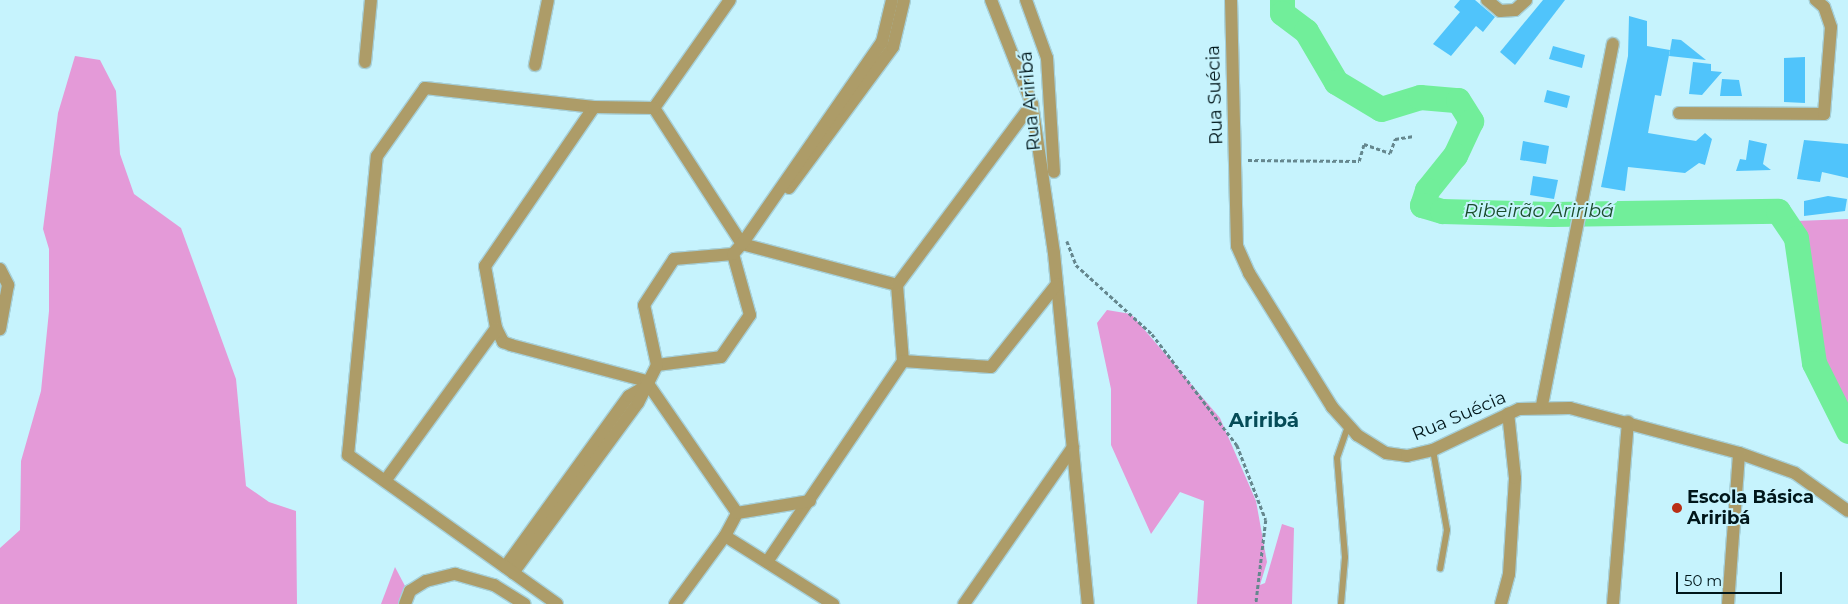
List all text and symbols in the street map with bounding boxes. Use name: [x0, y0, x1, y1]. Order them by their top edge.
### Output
street label: Rua Suécia: [1202, 45, 1228, 145]
street label: Rua Ariribá: [1015, 50, 1045, 152]
water label: Ribeirão Ariribá: [1464, 200, 1614, 222]
street label: Rua Suécia: [1409, 387, 1509, 445]
district label: Ariribá: [1229, 408, 1299, 432]
place label: Escola Básica Ariribá: [1687, 487, 1814, 530]
marker: Escola Básica Ariribá: [1671, 502, 1683, 514]
scale bar: [1678, 562, 1784, 594]
text: 50 m: [1684, 571, 1722, 590]

